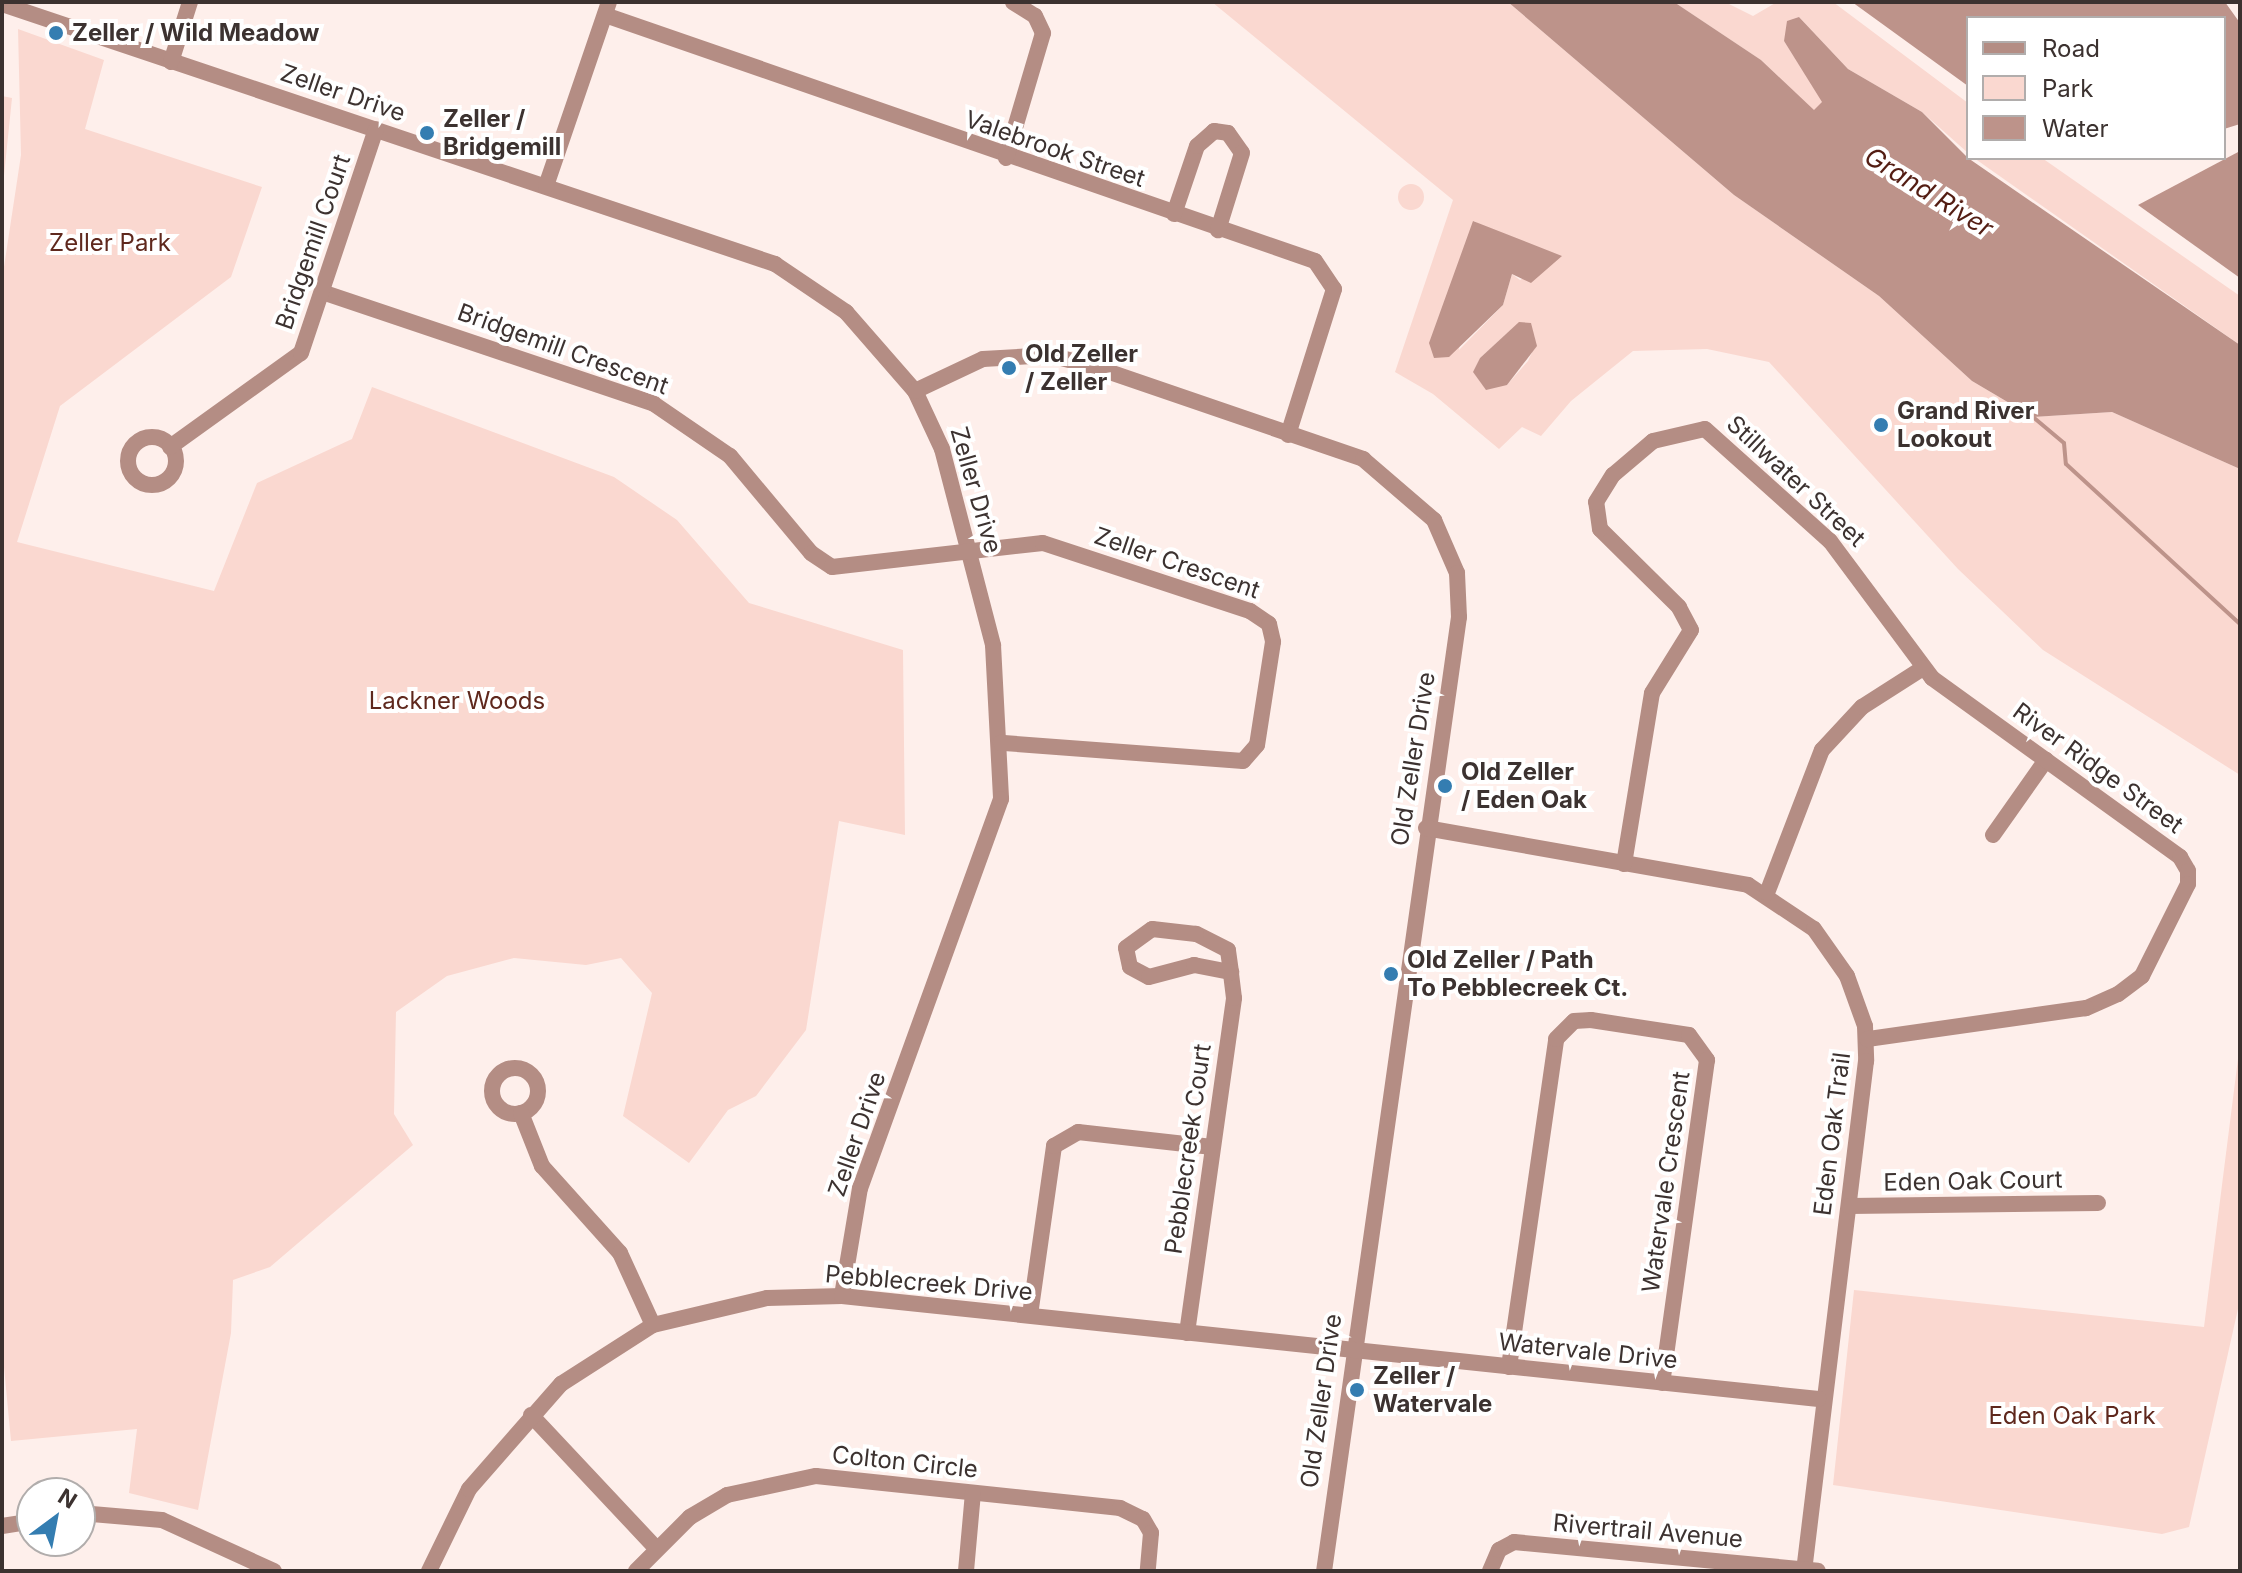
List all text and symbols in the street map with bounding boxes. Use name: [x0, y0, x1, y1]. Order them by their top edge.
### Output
legend: [1966, 16, 2226, 160]
place label: Zeller / Wild Meadow: [72, 19, 319, 47]
marker: Zeller / Wild Meadow: [47, 24, 65, 42]
text: Road: [2042, 34, 2100, 63]
street label: Zeller Drive: [277, 58, 409, 128]
text: Park: [2042, 74, 2093, 103]
place label: Zeller / Bridgemill: [443, 105, 561, 161]
street label: Valebrook Street: [961, 105, 1149, 193]
text: Water: [2042, 114, 2109, 143]
marker: Zeller / Bridgemill: [418, 124, 436, 142]
water label: Grand River: [1859, 140, 1999, 244]
street label: Bridgemill Court: [270, 151, 356, 333]
park label: Zeller Park: [49, 229, 171, 257]
street label: Bridgemill Crescent: [454, 297, 672, 401]
place label: Old Zeller / Zeller: [1025, 340, 1138, 396]
marker: Old Zeller / Zeller: [1000, 359, 1018, 377]
place label: Grand River Lookout: [1897, 397, 2034, 453]
street label: Stillwater Street: [1721, 409, 1871, 553]
marker: Grand River Lookout: [1872, 416, 1890, 434]
street label: Zeller Drive: [944, 424, 1008, 556]
street label: Zeller Crescent: [1091, 521, 1263, 605]
street label: Old Zeller Drive: [1385, 670, 1441, 848]
park label: Lackner Woods: [369, 687, 545, 715]
street label: River Ridge Street: [2007, 697, 2189, 839]
place label: Old Zeller / Eden Oak: [1461, 758, 1587, 814]
marker: Old Zeller / Eden Oak: [1436, 777, 1454, 795]
place label: Old Zeller / Path To Pebblecreek Ct.: [1407, 946, 1628, 1002]
marker: Old Zeller / Path To Pebblecreek Ct.: [1382, 965, 1400, 983]
street label: Pebblecreek Court: [1159, 1042, 1217, 1256]
street label: Eden Oak Trail: [1808, 1051, 1856, 1217]
street label: Zeller Drive: [822, 1068, 892, 1200]
street label: Watervale Crescent: [1636, 1070, 1696, 1294]
street label: Eden Oak Court: [1883, 1165, 2063, 1197]
street label: Pebblecreek Drive: [824, 1260, 1034, 1306]
street label: Old Zeller Drive: [1295, 1312, 1347, 1490]
street label: Watervale Drive: [1497, 1327, 1679, 1375]
place label: Zeller / Watervale: [1373, 1362, 1492, 1418]
marker: Zeller / Watervale: [1348, 1381, 1366, 1399]
park label: Eden Oak Park: [1988, 1402, 2156, 1430]
street label: Colton Circle: [831, 1440, 979, 1484]
north arrow: [16, 1477, 96, 1557]
text: N: [54, 1483, 82, 1514]
street label: Rivertrail Avenue: [1552, 1508, 1744, 1554]

